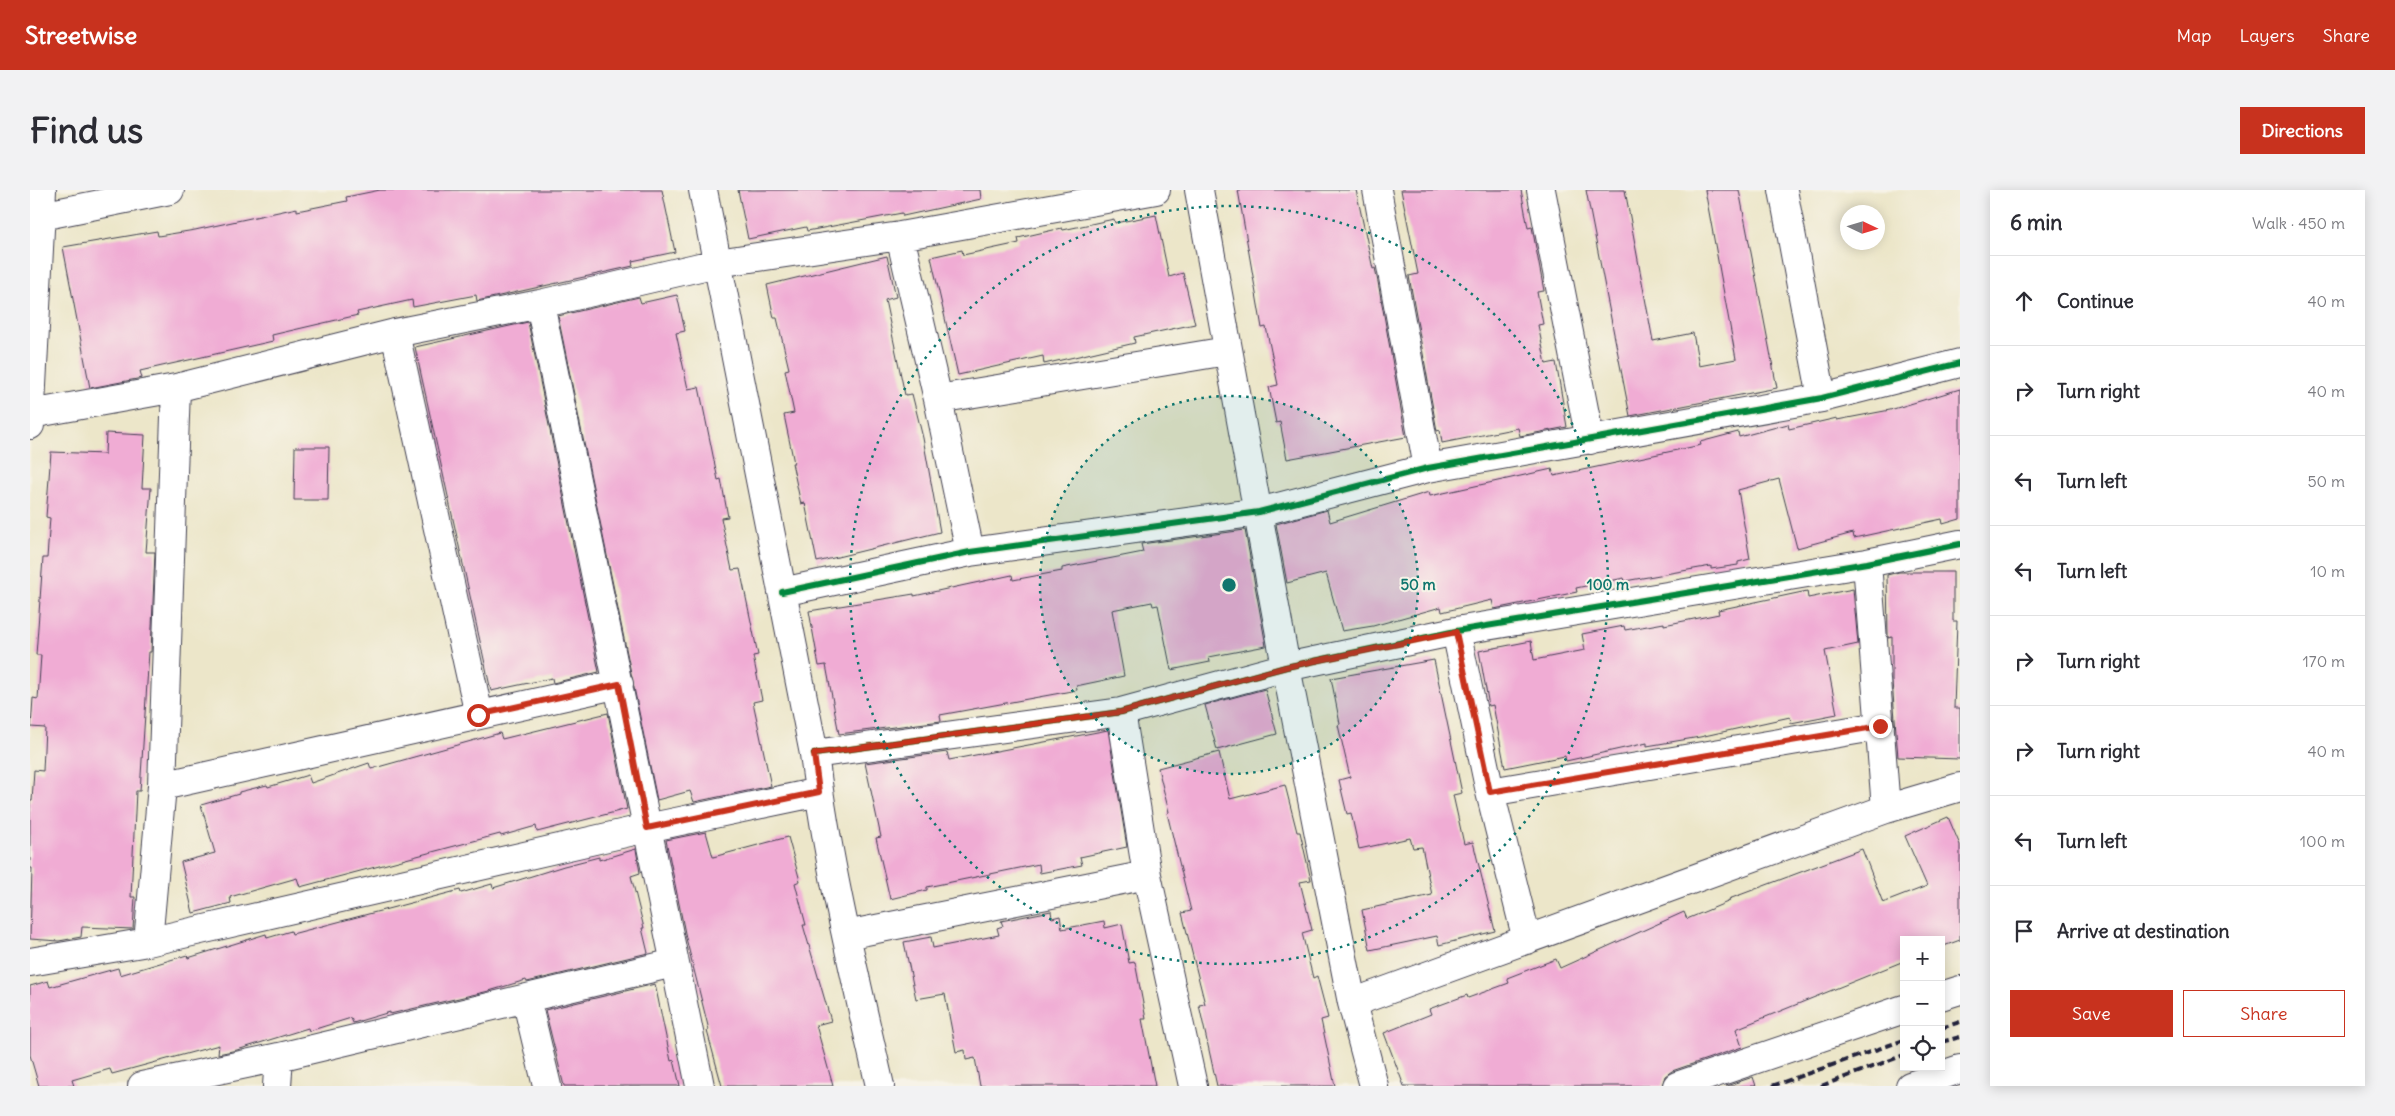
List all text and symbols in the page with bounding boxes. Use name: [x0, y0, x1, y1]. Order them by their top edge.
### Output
text: Streetwise: [25, 20, 137, 50]
text: Map: [2176, 24, 2211, 47]
text: Layers: [2239, 24, 2295, 47]
text: Share: [2323, 24, 2370, 47]
button: Directions: [2240, 107, 2365, 154]
text: Find us: [30, 108, 143, 152]
north arrow: [1840, 205, 1885, 250]
text: 6 min: [2010, 209, 2062, 236]
text: Walk · 450 m: [2252, 213, 2345, 233]
icon: ahead: [2010, 287, 2038, 315]
text: Continue: [2057, 289, 2134, 313]
text: 40 m: [2307, 291, 2345, 311]
icon: right: [2010, 377, 2038, 405]
text: Turn right: [2057, 379, 2140, 403]
text: 40 m: [2307, 381, 2345, 401]
icon: left: [2010, 467, 2038, 495]
text: Turn left: [2057, 469, 2127, 493]
text: 50 m: [2307, 471, 2345, 491]
icon: left: [2010, 557, 2038, 585]
text: Turn left: [2057, 559, 2127, 583]
text: 10 m: [2310, 561, 2345, 581]
text: 50 m: [1400, 575, 1436, 594]
text: 100 m: [1587, 575, 1629, 594]
centre of rings: [1220, 576, 1238, 594]
icon: right: [2010, 647, 2038, 675]
text: Turn right: [2057, 649, 2140, 673]
text: 170 m: [2302, 651, 2345, 671]
route start: [467, 704, 490, 727]
route end: [1869, 715, 1892, 738]
icon: right: [2010, 737, 2038, 765]
text: Turn right: [2057, 739, 2140, 763]
text: 40 m: [2307, 741, 2345, 761]
icon: left: [2010, 827, 2038, 855]
text: Turn left: [2057, 829, 2127, 853]
text: 100 m: [2300, 831, 2345, 851]
icon: arrive: [2010, 917, 2038, 945]
text: Arrive at destination: [2057, 919, 2230, 943]
map controls: [1900, 936, 1945, 1071]
button: +: [1900, 936, 1945, 981]
button: −: [1900, 981, 1945, 1026]
button: Save: [2010, 990, 2173, 1037]
button: Share: [2183, 990, 2345, 1037]
button: locate: [1900, 1026, 1945, 1071]

